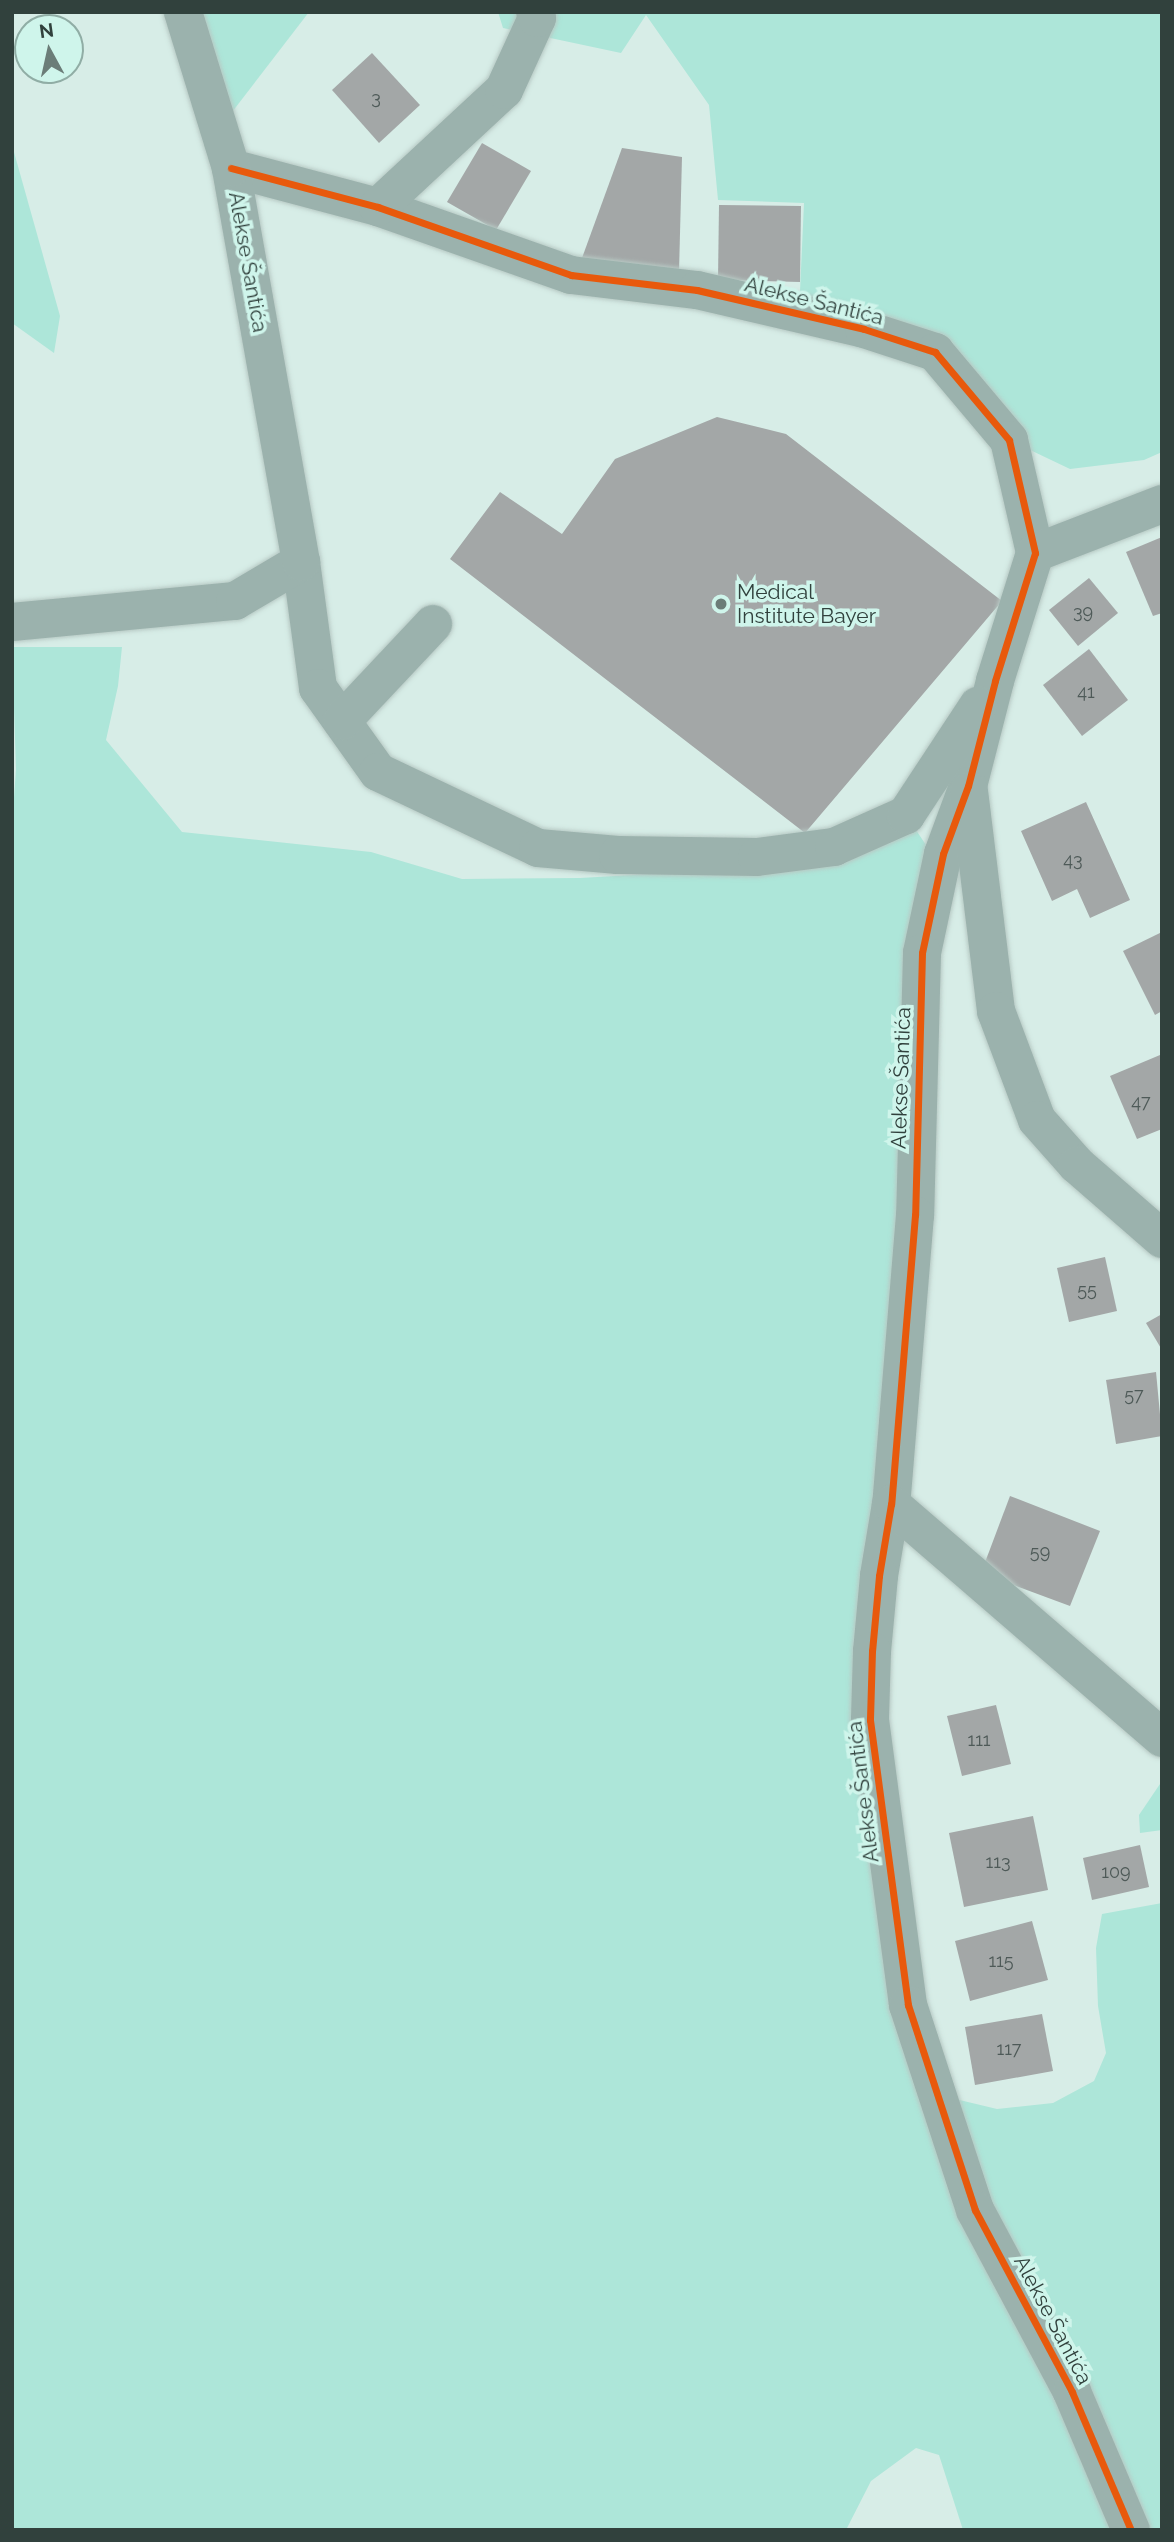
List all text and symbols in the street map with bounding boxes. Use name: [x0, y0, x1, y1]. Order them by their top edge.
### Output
north arrow: [14, 14, 84, 84]
text: N: [38, 18, 55, 42]
house number: 3: [371, 87, 381, 109]
street label: Alekse Šantića: [223, 190, 273, 334]
street label: Alekse Šantića: [742, 272, 886, 330]
place label: Medical Institute Bayer: [737, 579, 876, 629]
marker: Medical Institute Bayer: [711, 594, 731, 614]
house number: 39: [1073, 601, 1093, 623]
house number: 41: [1077, 681, 1095, 703]
house number: 43: [1063, 849, 1083, 871]
street label: Alekse Šantića: [886, 1007, 916, 1149]
house number: 47: [1131, 1091, 1151, 1113]
house number: 55: [1077, 1279, 1097, 1301]
house number: 57: [1124, 1384, 1144, 1406]
house number: 59: [1030, 1541, 1050, 1563]
street label: Alekse Šantića: [842, 1720, 884, 1864]
house number: 111: [967, 1729, 991, 1751]
house number: 113: [985, 1851, 1011, 1873]
house number: 109: [1101, 1861, 1131, 1883]
house number: 115: [988, 1950, 1014, 1972]
house number: 117: [997, 2038, 1021, 2060]
street label: Alekse Šantića: [1009, 2251, 1097, 2389]

